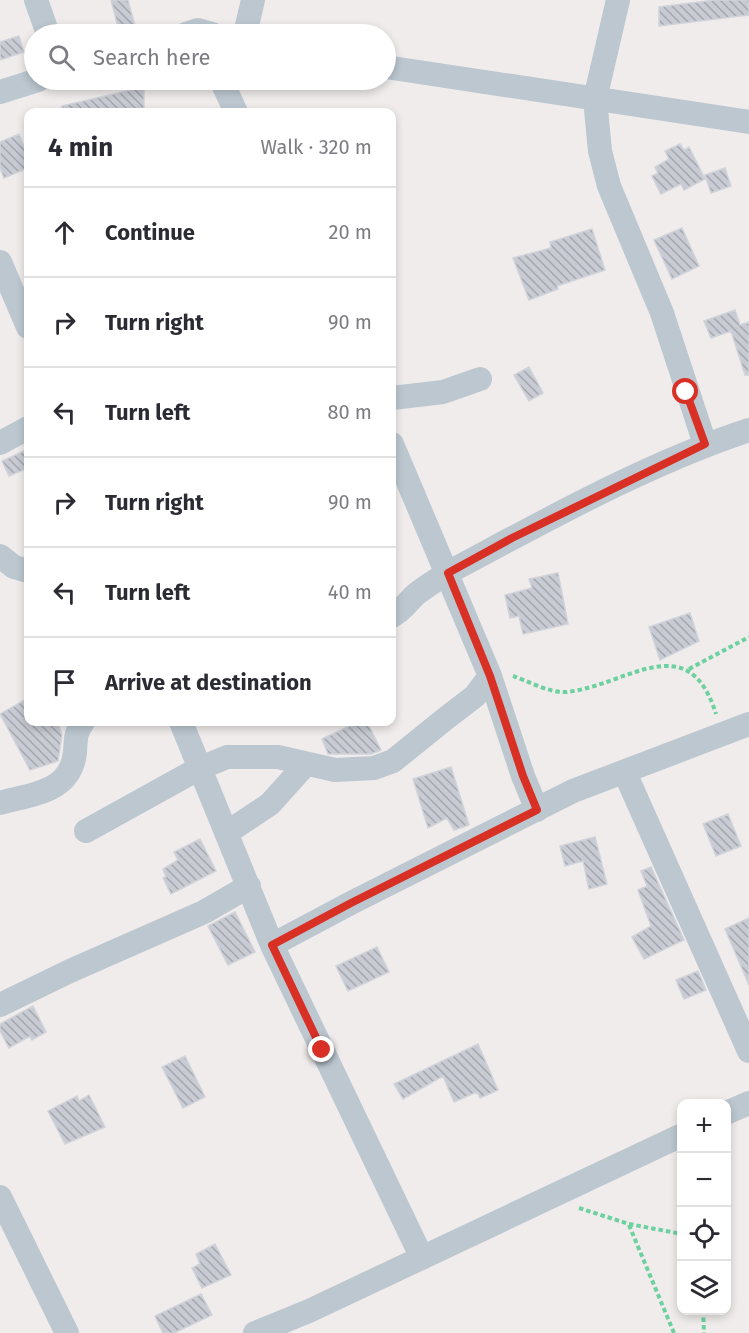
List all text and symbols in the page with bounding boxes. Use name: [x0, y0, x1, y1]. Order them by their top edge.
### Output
search box: [24, 24, 396, 90]
icon: search: [45, 41, 78, 74]
text: Search here: [93, 44, 211, 71]
text: 4 min: [48, 132, 113, 163]
text: Walk · 320 m: [261, 135, 372, 159]
icon: ahead: [48, 216, 81, 249]
text: Continue: [105, 219, 195, 246]
text: 20 m: [329, 220, 372, 244]
icon: right: [48, 306, 81, 339]
text: Turn right: [105, 309, 204, 336]
text: 90 m: [328, 310, 372, 334]
route start: [672, 378, 698, 404]
icon: left: [48, 396, 81, 429]
text: Turn left: [105, 399, 190, 426]
text: 80 m: [327, 400, 372, 424]
icon: right: [48, 486, 81, 519]
text: Turn right: [105, 489, 204, 516]
text: 90 m: [328, 490, 372, 514]
icon: left: [48, 576, 81, 609]
text: Turn left: [105, 579, 190, 606]
text: 40 m: [328, 580, 372, 604]
icon: arrive: [48, 666, 81, 699]
text: Arrive at destination: [105, 669, 312, 696]
route end: [308, 1036, 334, 1062]
map controls: [677, 1099, 731, 1315]
button: +: [677, 1099, 731, 1153]
button: −: [677, 1153, 731, 1207]
button: locate: [677, 1207, 731, 1261]
button: layers: [677, 1261, 731, 1315]

